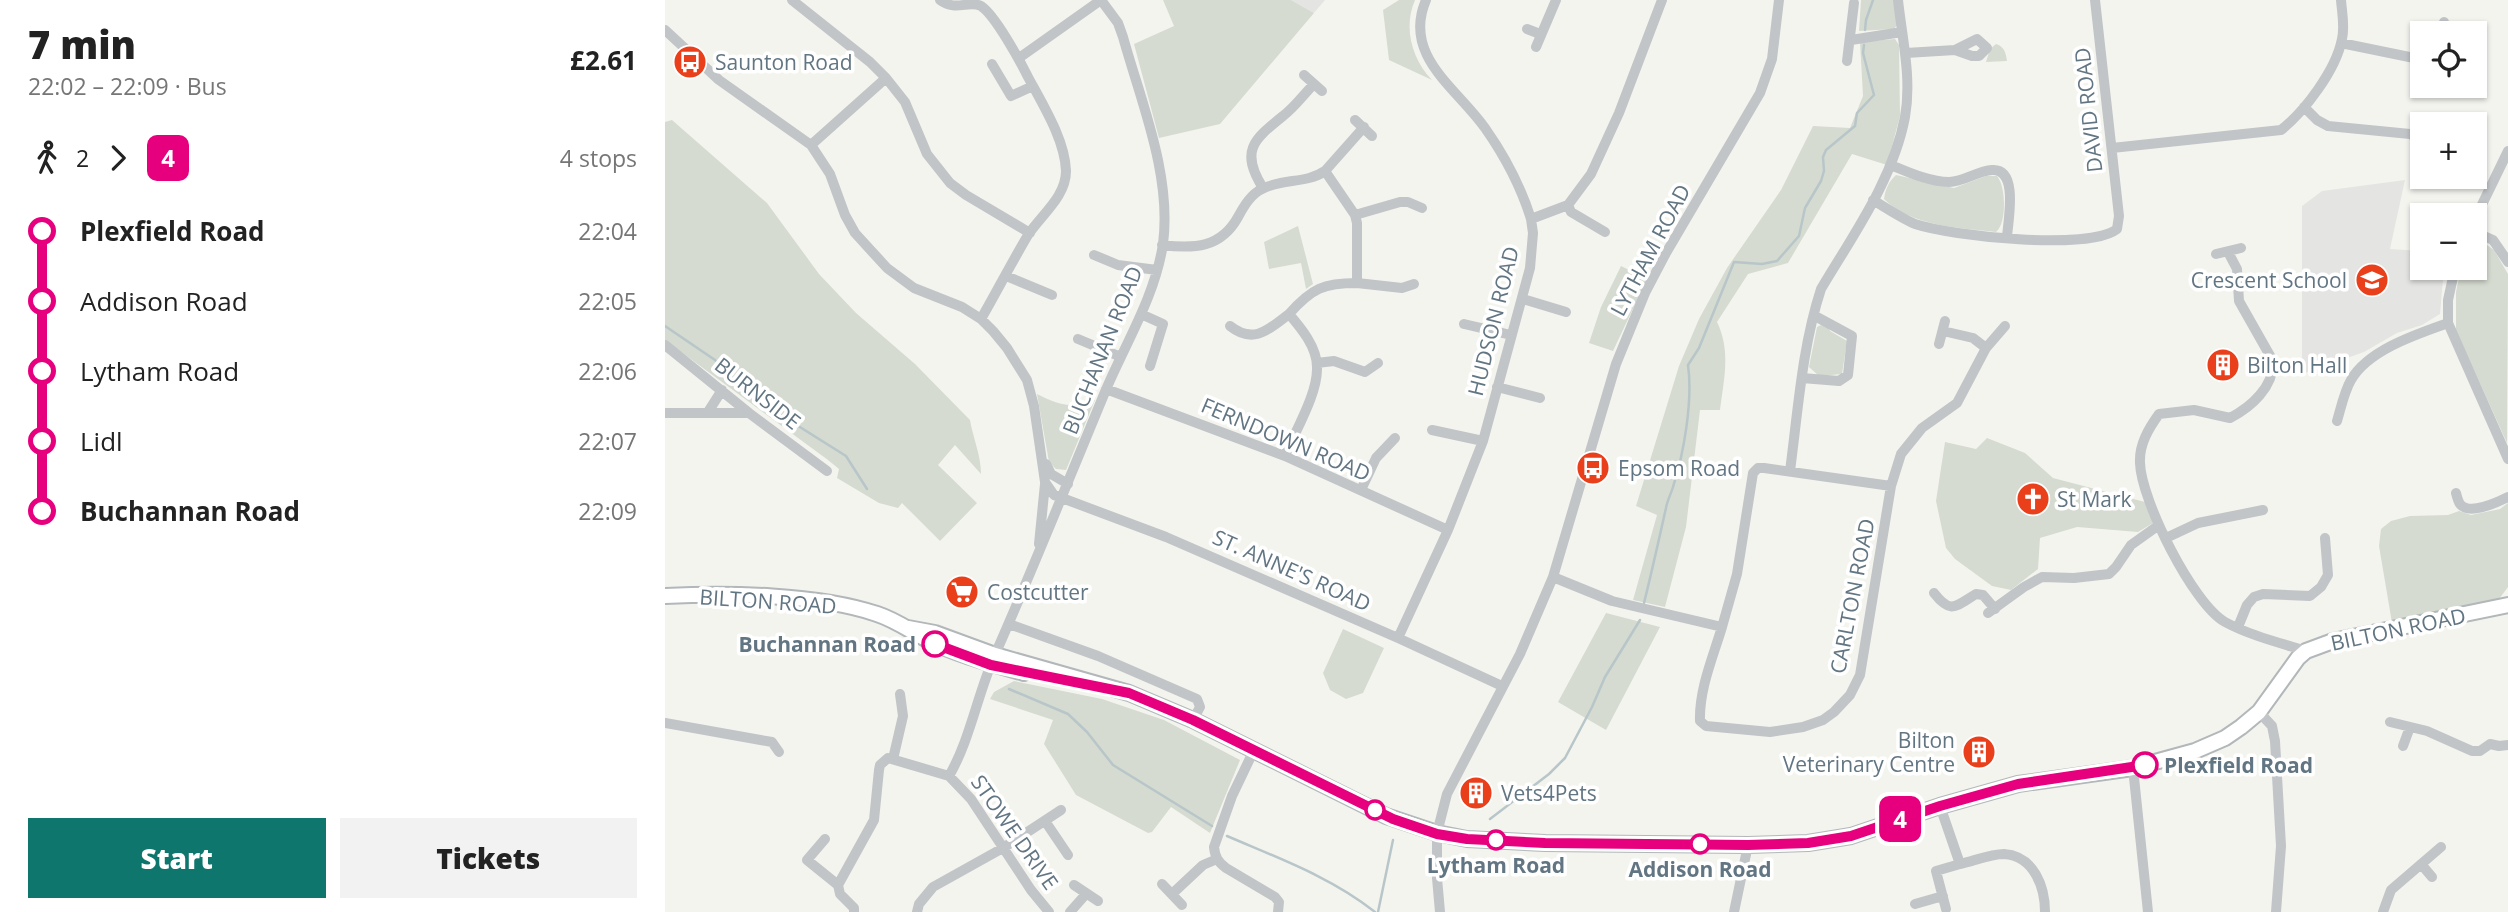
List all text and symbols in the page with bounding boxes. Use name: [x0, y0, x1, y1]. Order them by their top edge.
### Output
text: 7 min: [28, 18, 136, 70]
map controls: [2410, 21, 2487, 280]
button: locate: [2410, 21, 2487, 98]
text: £2.61: [570, 42, 637, 78]
bus stop icon: Saunton Road: [671, 43, 709, 81]
street label: DAVID ROAD: [2068, 46, 2108, 174]
place label: Saunton Road: [715, 48, 853, 76]
text: 22:02 – 22:09 · Bus: [28, 70, 227, 102]
button: +: [2410, 112, 2487, 189]
icon: walk: [28, 139, 66, 177]
icon: forward: [99, 139, 137, 177]
text: 4: [161, 141, 175, 174]
text: 2: [76, 142, 89, 174]
text: 4 stops: [560, 142, 637, 174]
street label: LYTHAM ROAD: [1604, 179, 1696, 321]
button: −: [2410, 203, 2487, 280]
text: Plexfield Road: [80, 213, 265, 249]
text: 22:04: [578, 215, 637, 247]
street label: HUDSON ROAD: [1461, 243, 1525, 399]
school or university icon: Crescent School: [2353, 261, 2391, 299]
street label: BUCHANAN ROAD: [1055, 262, 1149, 438]
place label: Crescent School: [2191, 266, 2347, 294]
text: Addison Road: [80, 283, 248, 319]
text: 22:05: [578, 285, 637, 317]
building icon: Bilton Hall: [2204, 346, 2242, 384]
street label: BURNSIDE: [709, 351, 807, 435]
place label: Bilton Hall: [2247, 351, 2347, 379]
text: Lytham Road: [80, 353, 239, 389]
text: 22:06: [578, 355, 637, 387]
street label: FERNDOWN ROAD: [1197, 391, 1375, 487]
text: Lidl: [80, 423, 123, 459]
text: 22:07: [578, 425, 637, 457]
bus stop icon: Epsom Road: [1574, 449, 1612, 487]
place label: Epsom Road: [1618, 454, 1740, 482]
church icon: St Mark: [2014, 480, 2052, 518]
place label: St Mark: [2057, 485, 2132, 513]
text: Buchannan Road: [80, 493, 300, 529]
text: 22:09: [578, 495, 637, 527]
street label: CARLTON ROAD: [1823, 516, 1881, 676]
street label: ST. ANNE'S ROAD: [1209, 523, 1375, 617]
supermarket icon: Costcutter: [943, 573, 981, 611]
place label: Costcutter: [987, 578, 1089, 606]
street label: BILTON ROAD: [699, 582, 837, 620]
street label: BILTON ROAD: [2328, 601, 2468, 657]
place label: Buchannan Road: [738, 630, 916, 658]
marker: Buchannan Road: [922, 631, 948, 657]
place label: Bilton Veterinary Centre: [1783, 726, 1955, 778]
building icon: Bilton Veterinary Centre: [1960, 733, 1998, 771]
place label: Plexfield Road: [2164, 751, 2313, 779]
marker: Plexfield Road: [2132, 752, 2158, 778]
street label: STOWE DRIVE: [965, 769, 1065, 895]
building icon: Vets4Pets: [1457, 774, 1495, 812]
place label: Vets4Pets: [1501, 779, 1597, 807]
line badge: 4: [1877, 796, 1923, 842]
unlabelled marker: [1365, 800, 1385, 820]
text: 4: [1893, 802, 1907, 835]
button: Start: [28, 818, 326, 898]
button: Tickets: [340, 818, 637, 898]
marker: Lytham Road: [1486, 830, 1506, 850]
marker: Addison Road: [1690, 834, 1710, 854]
place label: Lytham Road: [1427, 851, 1565, 879]
place label: Addison Road: [1628, 855, 1772, 883]

